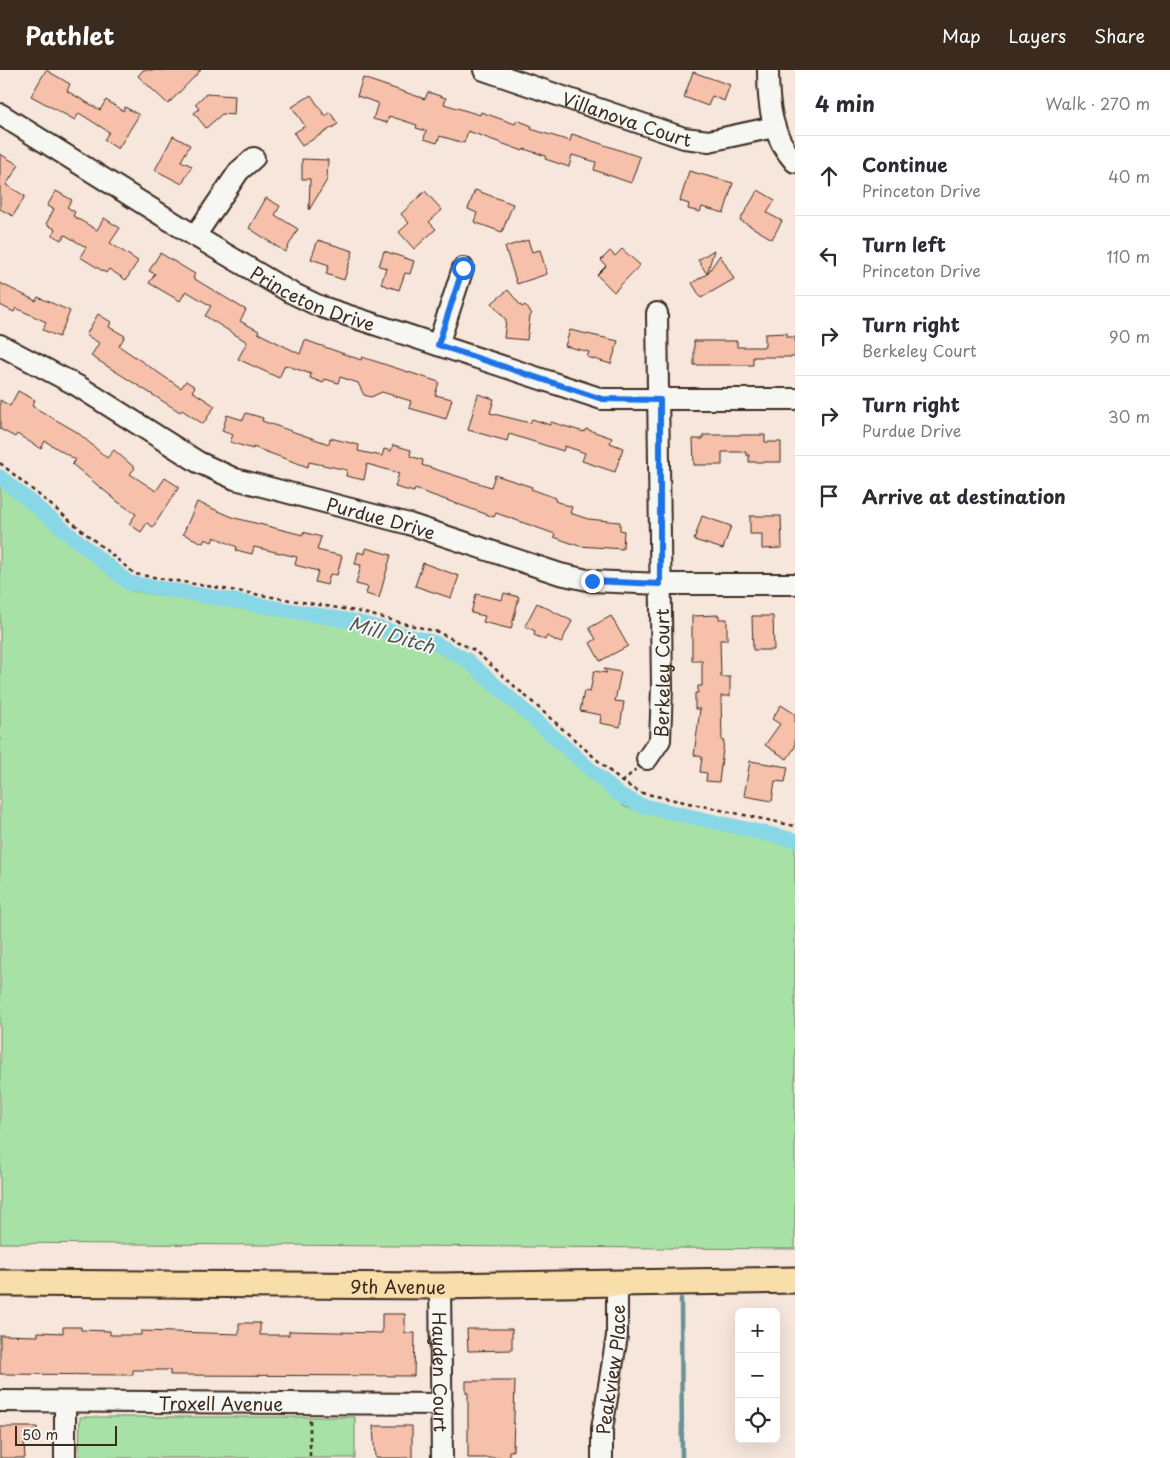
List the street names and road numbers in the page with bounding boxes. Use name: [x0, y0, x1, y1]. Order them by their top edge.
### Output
street label: Villanova Court: [559, 84, 693, 152]
street label: Princeton Drive: [246, 259, 379, 337]
street label: Purdue Drive: [324, 490, 439, 545]
street label: Berkeley Court: [647, 608, 675, 738]
street label: 9th Avenue: [350, 1272, 446, 1300]
street label: Peakview Place: [589, 1305, 631, 1435]
street label: Hayden Court: [427, 1312, 455, 1432]
street label: Troxell Avenue: [159, 1389, 283, 1416]

